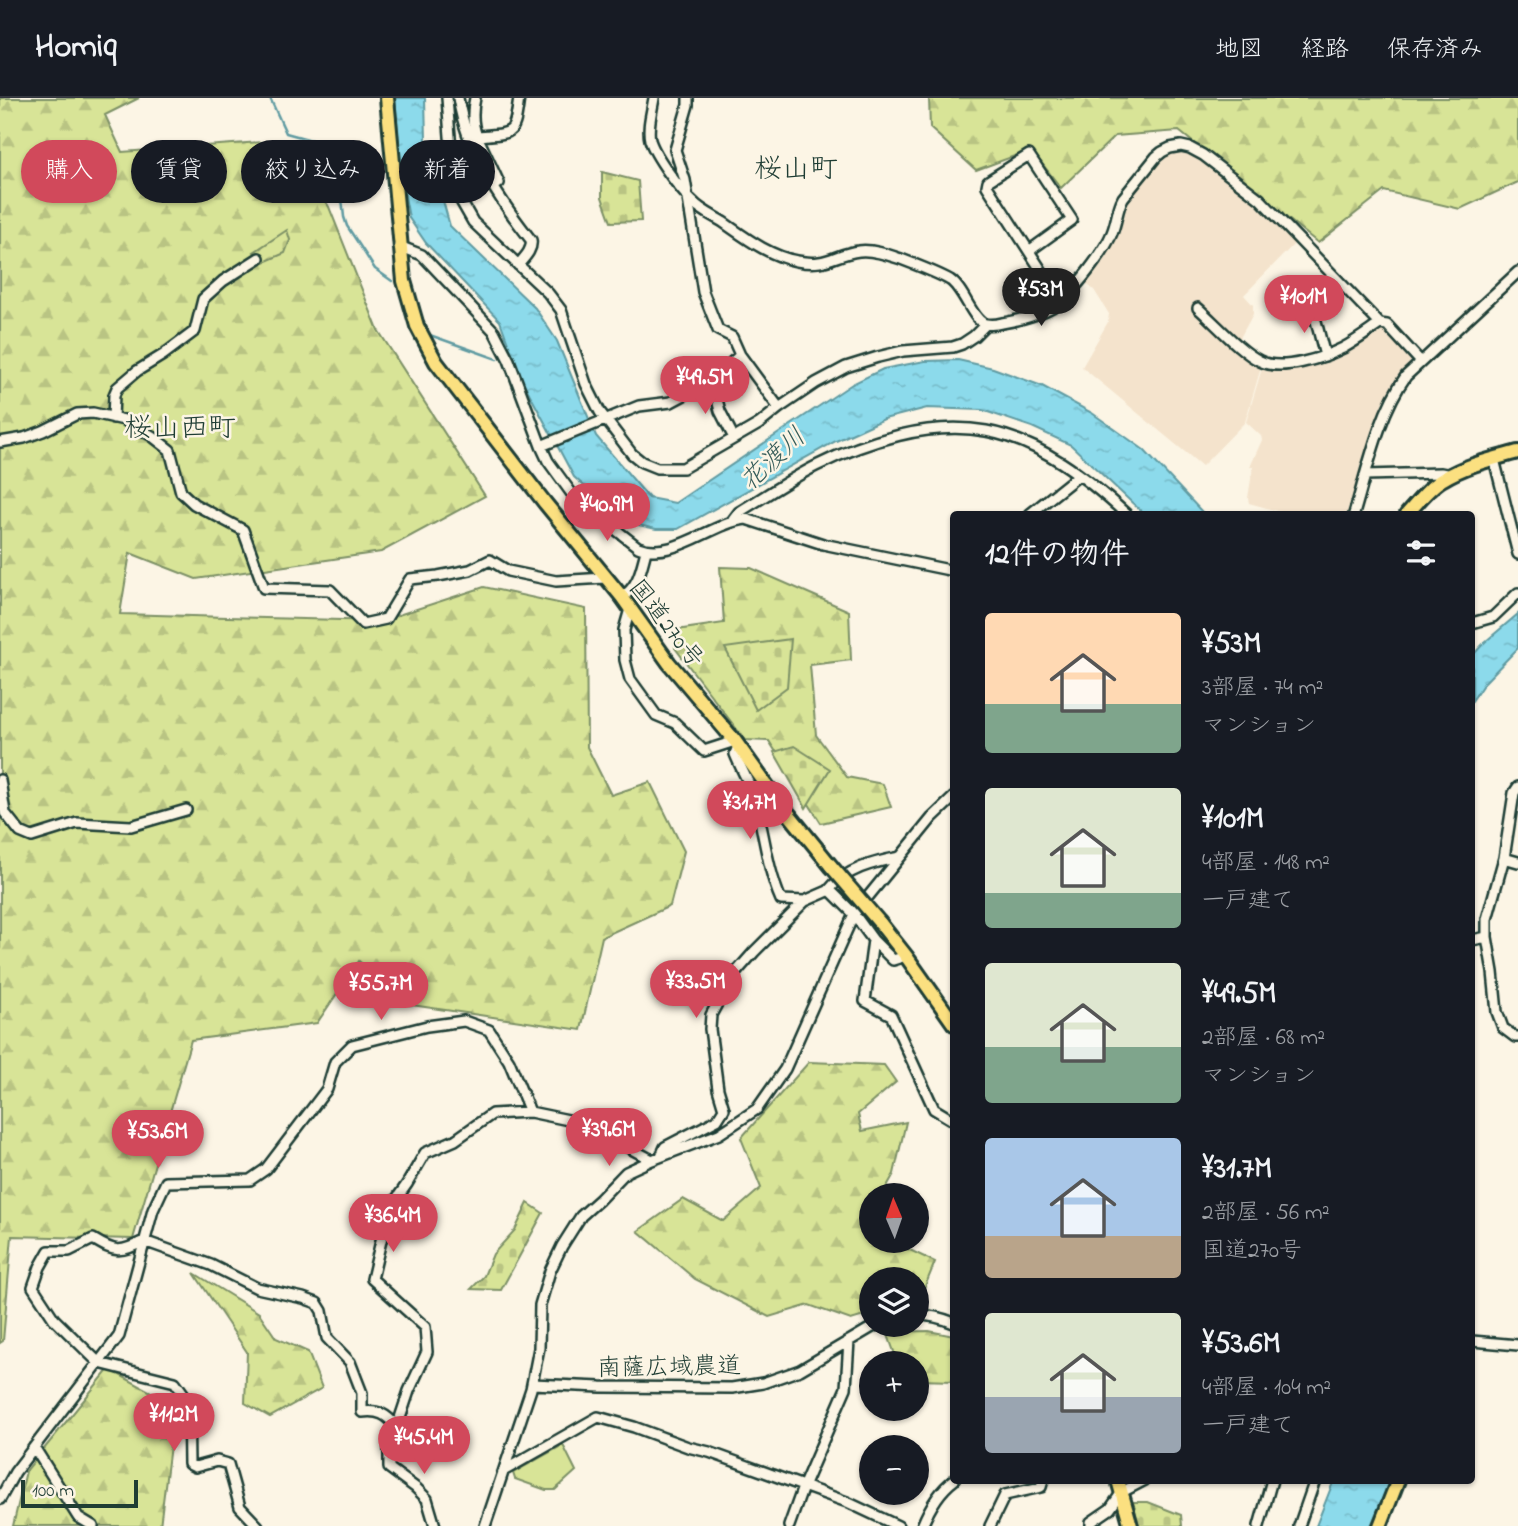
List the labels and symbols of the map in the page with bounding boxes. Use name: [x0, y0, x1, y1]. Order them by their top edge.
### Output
district label: 桜山町: [754, 150, 838, 191]
pin: ¥53M: [1000, 268, 1082, 328]
pin: ¥101M: [1255, 275, 1353, 335]
pin: ¥49.5M: [648, 356, 762, 416]
district label: 桜山西町: [124, 409, 236, 450]
water label: 花渡川: [733, 420, 816, 501]
pin: ¥40.9M: [550, 484, 664, 543]
street label: 国道270号: [619, 573, 711, 676]
pin: ¥31.7M: [693, 782, 807, 841]
pin: ¥33.5M: [639, 960, 753, 1020]
pin: ¥55.7M: [324, 962, 438, 1022]
pin: ¥39.6M: [552, 1108, 666, 1168]
pin: ¥53.6M: [101, 1110, 215, 1170]
north arrow: [859, 1183, 929, 1253]
pin: ¥36.4M: [336, 1194, 450, 1254]
street label: 南薩広域農道: [597, 1350, 741, 1387]
pin: ¥112M: [125, 1394, 223, 1453]
pin: ¥45.4M: [367, 1416, 481, 1476]
scale bar: [21, 1477, 138, 1509]

